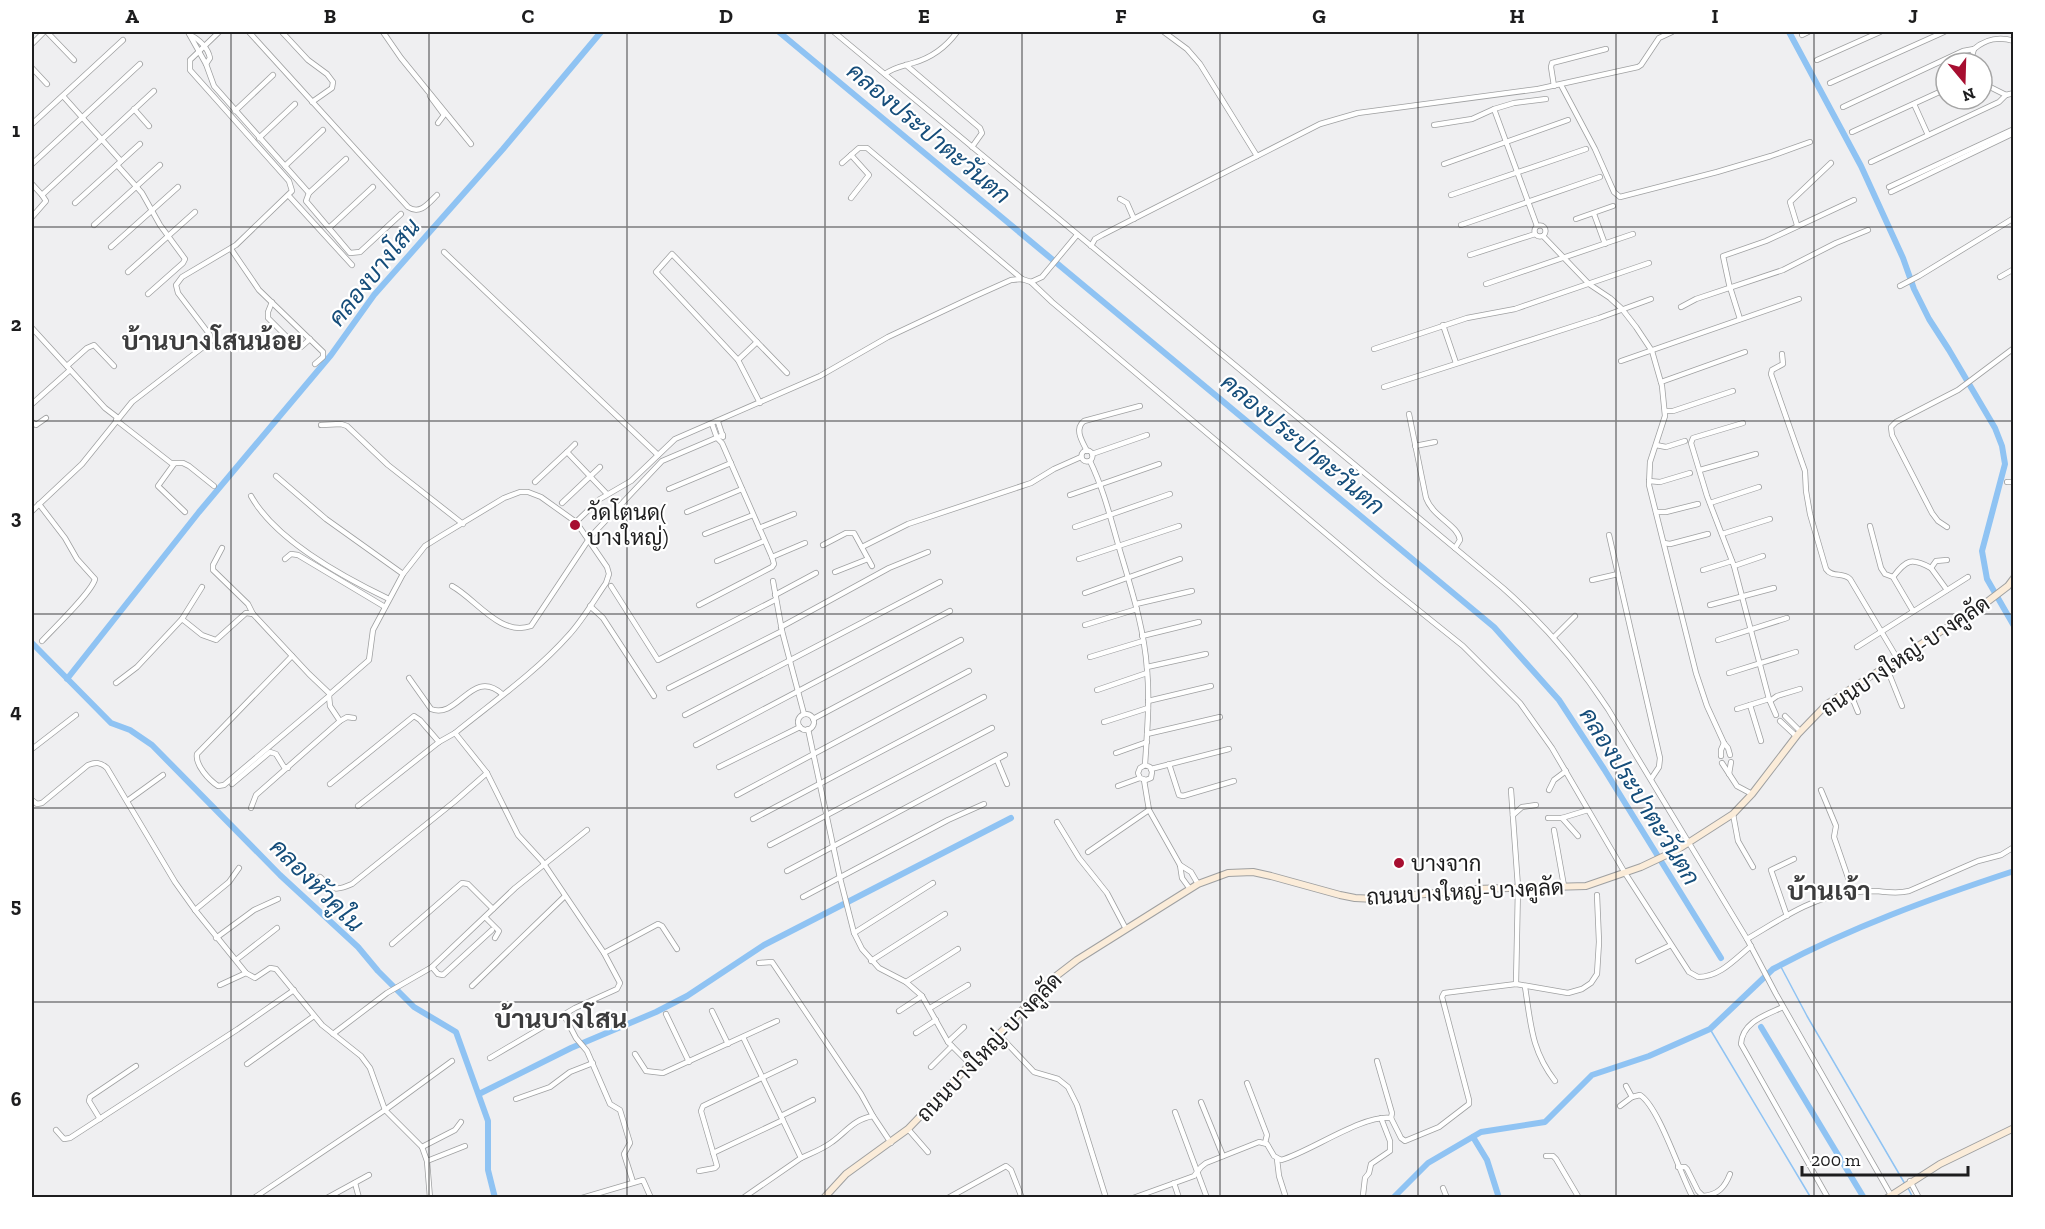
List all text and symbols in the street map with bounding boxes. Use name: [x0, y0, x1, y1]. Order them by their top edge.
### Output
text: A: [125, 4, 139, 28]
text: B: [324, 4, 336, 28]
text: C: [522, 4, 535, 28]
text: D: [719, 4, 733, 28]
text: E: [918, 4, 930, 28]
text: F: [1115, 4, 1127, 28]
text: G: [1312, 4, 1326, 28]
text: H: [1509, 4, 1525, 28]
text: I: [1711, 4, 1719, 28]
text: J: [1908, 4, 1918, 28]
north arrow: [1934, 51, 1994, 111]
water label: คลองประปาตะวันตก: [841, 56, 1017, 210]
text: N: [1960, 84, 1978, 106]
text: 1: [12, 118, 20, 142]
water label: คลองบางโสน: [321, 212, 426, 332]
text: 2: [11, 312, 22, 336]
district label: บ้านบางโสนน้อย: [122, 324, 302, 357]
water label: คลองประปาตะวันตก: [1215, 367, 1391, 521]
place label: วัดโตนด( บางใหญ่): [587, 498, 668, 551]
text: 3: [11, 505, 22, 529]
marker: วัดโตนด( บางใหญ่): [568, 518, 582, 532]
street label: ถนนบางใหญ่-บางคูลัด: [1815, 589, 1996, 724]
text: 4: [10, 699, 22, 723]
water label: คลองประปาตะวันตก: [1574, 702, 1706, 890]
water label: คลองหัวคูใน: [262, 832, 370, 940]
place label: บางจาก: [1411, 850, 1481, 877]
marker: บางจาก: [1392, 856, 1406, 870]
street label: ถนนบางใหญ่-บางคูลัด: [1365, 872, 1565, 913]
district label: บ้านเจ้า: [1787, 874, 1871, 907]
text: 5: [11, 893, 21, 917]
street label: ถนนบางใหญ่-บางคูลัด: [910, 966, 1069, 1129]
district label: บ้านบางโสน: [495, 1002, 627, 1035]
text: 6: [11, 1087, 22, 1111]
scale bar: [1802, 1139, 1968, 1177]
text: 200 m: [1811, 1149, 1861, 1171]

